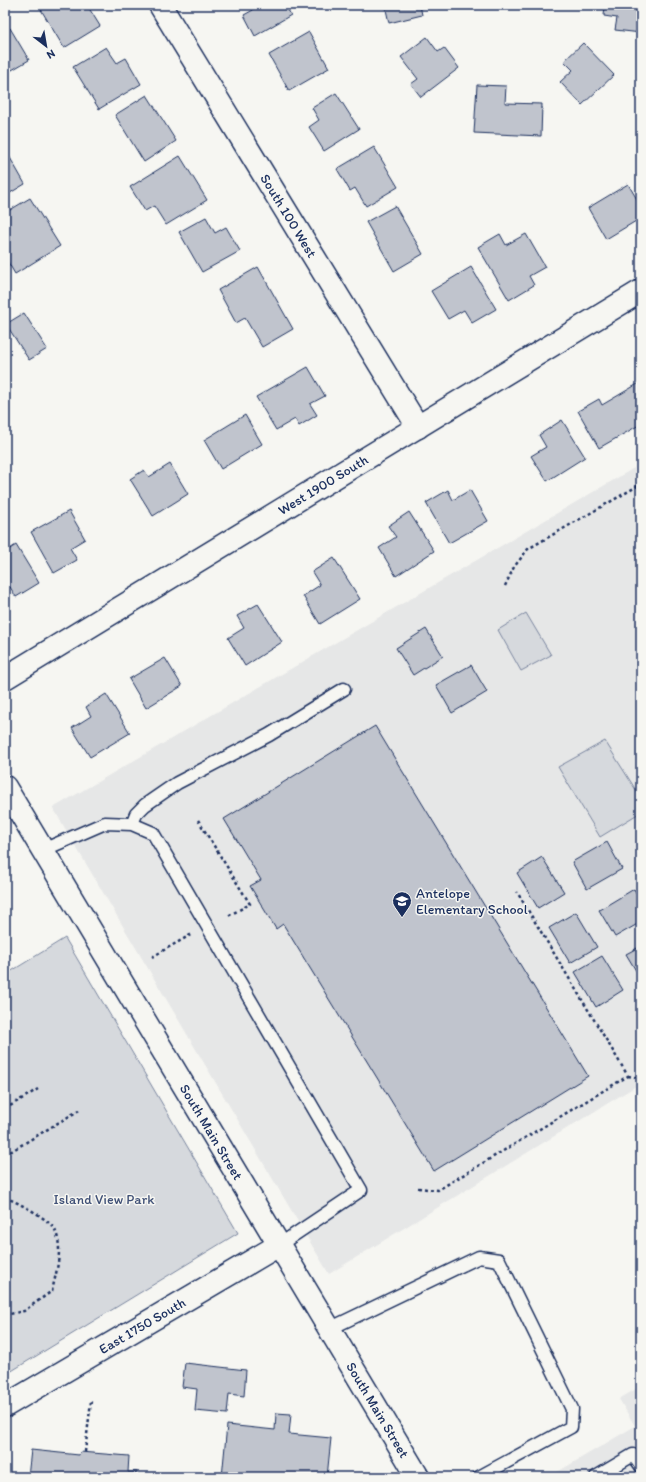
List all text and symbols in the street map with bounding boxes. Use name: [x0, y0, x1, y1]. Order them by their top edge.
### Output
north arrow: [26, 26, 66, 66]
text: N: [44, 47, 57, 62]
street label: South 100 West: [256, 171, 320, 261]
street label: West 1900 South: [275, 451, 371, 519]
place label: Antelope Elementary School: [416, 885, 528, 918]
school or university icon: Antelope Elementary School: [391, 890, 413, 918]
street label: South Main Street: [176, 1081, 246, 1183]
park label: Island View Park: [54, 1191, 155, 1208]
street label: East 1750 South: [96, 1294, 189, 1358]
street label: South Main Street: [342, 1359, 413, 1461]

